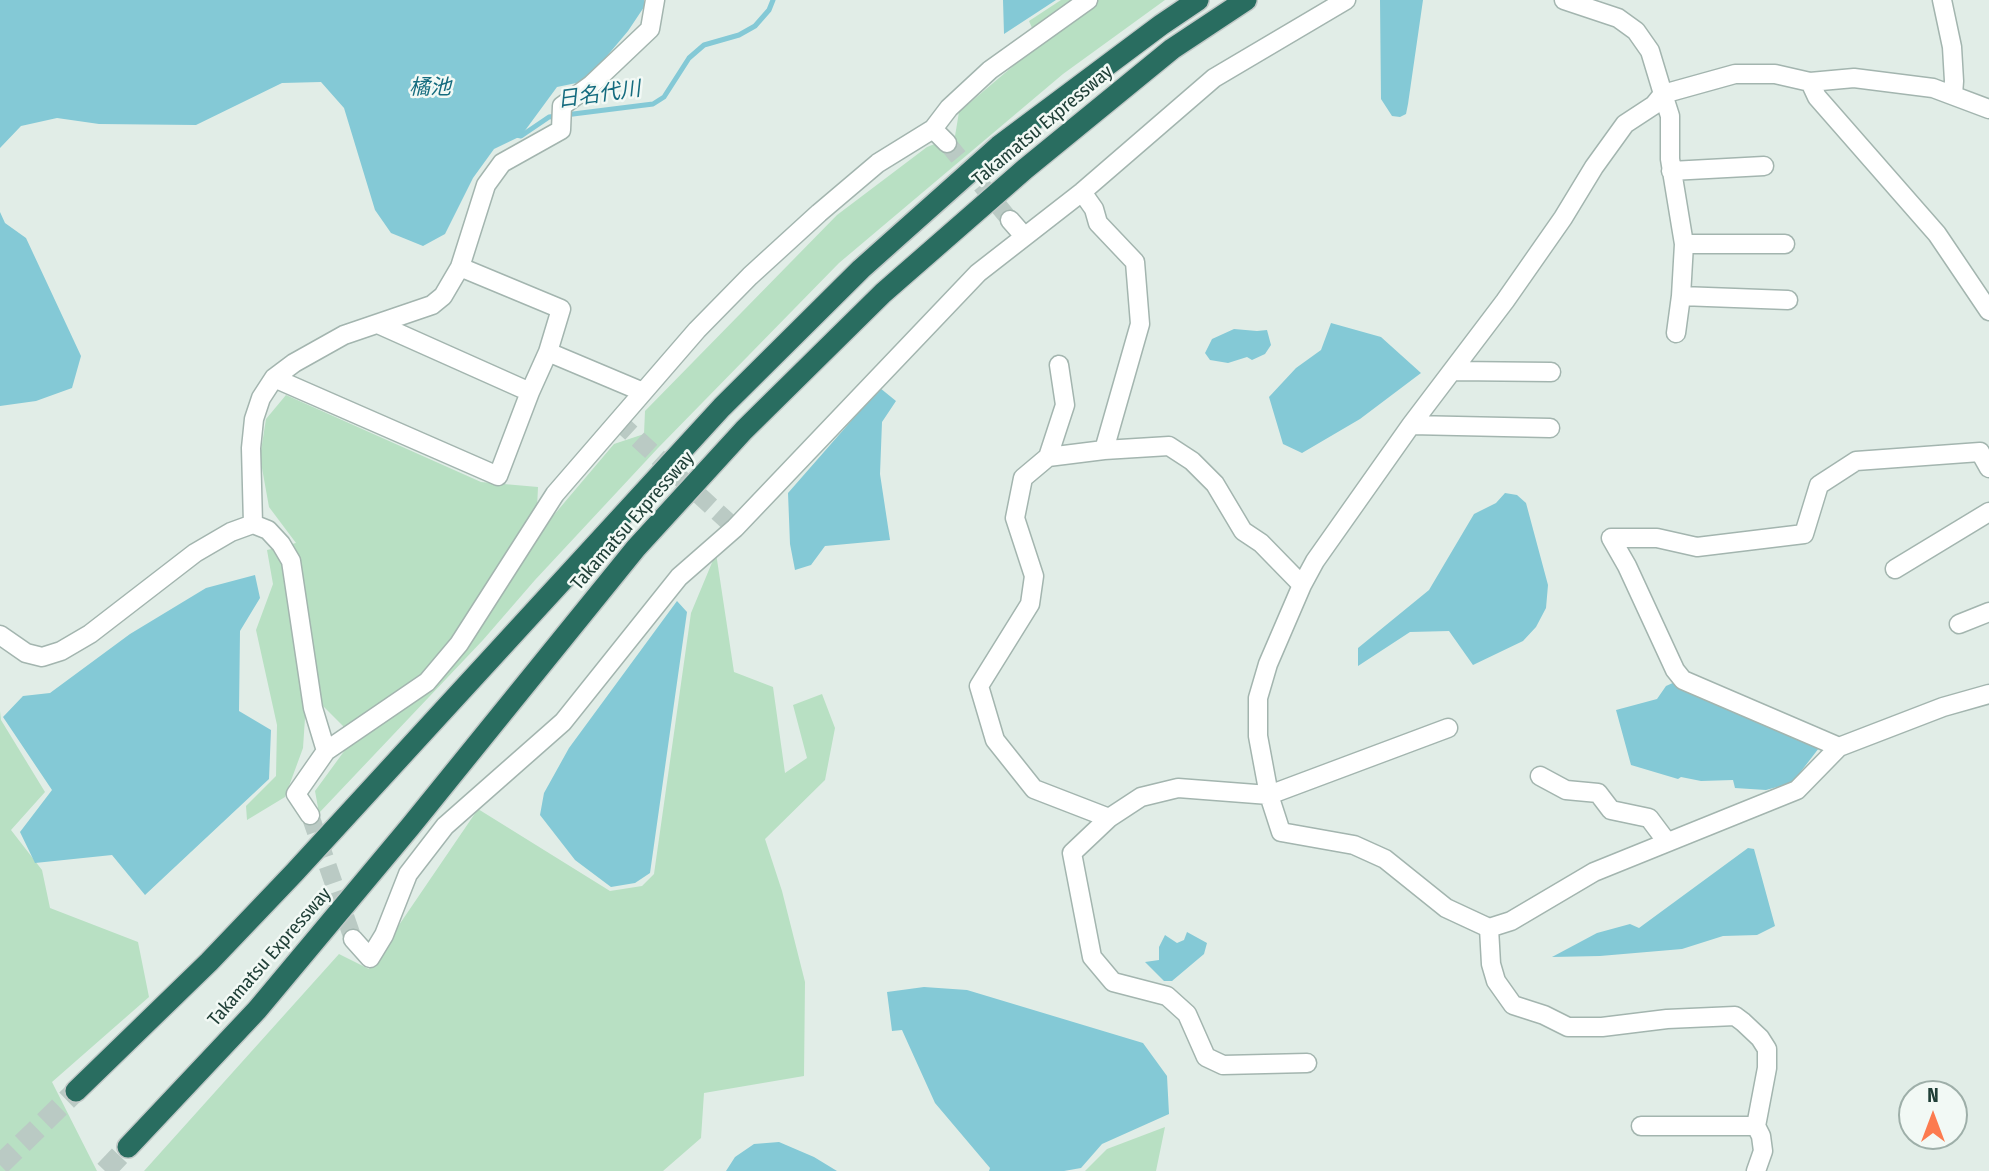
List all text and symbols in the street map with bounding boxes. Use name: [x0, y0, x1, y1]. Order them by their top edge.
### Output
street label: Takamatsu Expressway: [968, 61, 1118, 191]
water label: 橘池: [409, 75, 451, 101]
water label: 日名代川: [556, 77, 642, 113]
street label: Takamatsu Expressway: [567, 447, 699, 595]
street label: Takamatsu Expressway: [204, 883, 336, 1031]
north arrow: [1898, 1080, 1968, 1150]
text: N: [1927, 1084, 1939, 1107]

